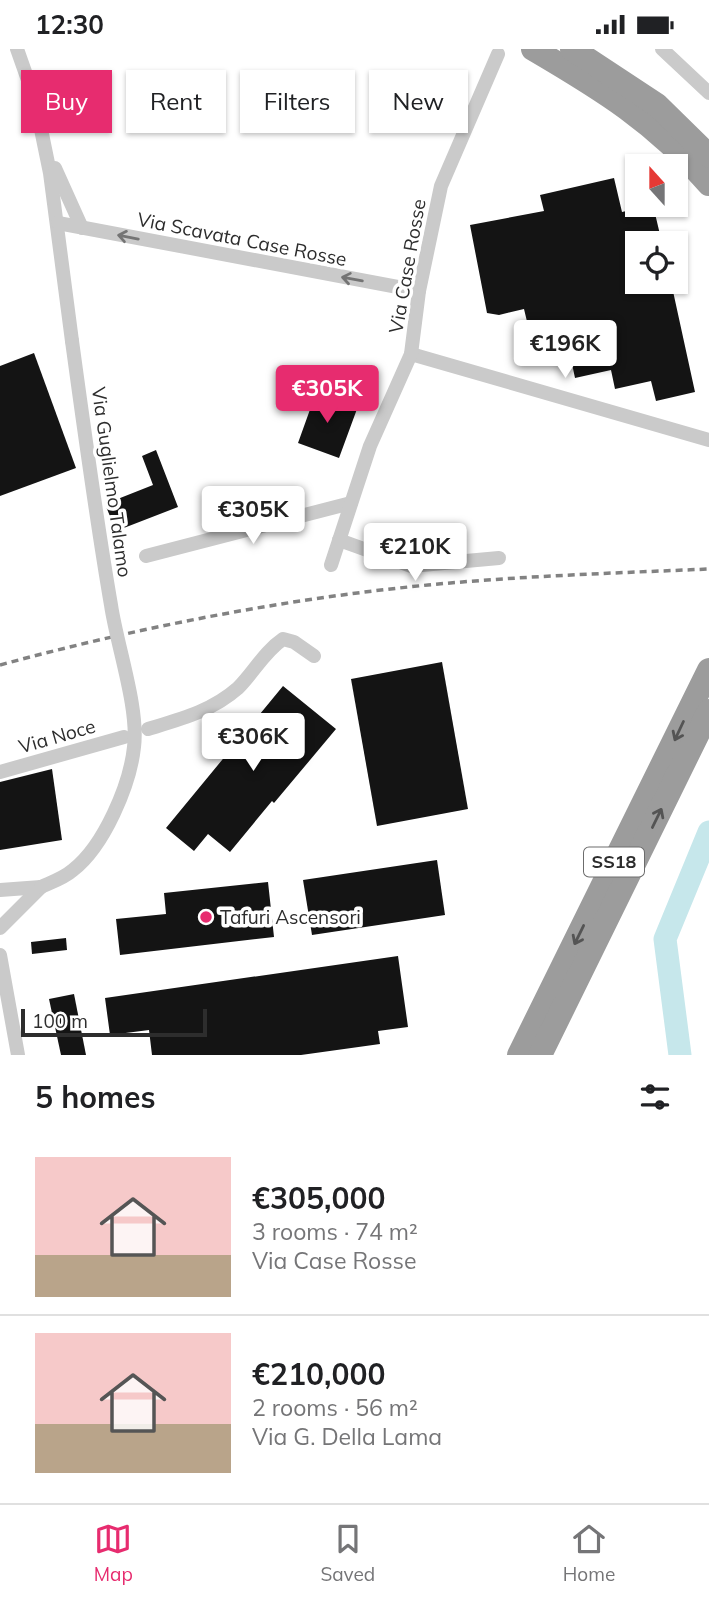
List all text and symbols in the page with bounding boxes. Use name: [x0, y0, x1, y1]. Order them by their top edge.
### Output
text: 12:30: [35, 8, 104, 41]
chip: Buy: [21, 70, 112, 133]
chip: Rent: [126, 70, 226, 133]
chip: Filters: [240, 70, 355, 133]
chip: New: [369, 70, 468, 133]
north arrow: [625, 154, 688, 217]
map controls: [625, 154, 688, 294]
street label: Via Case Rosse: [383, 197, 431, 335]
street label: Via Scavata Case Rosse: [135, 207, 349, 271]
one-way arrow: [117, 229, 140, 243]
button: locate: [625, 231, 688, 294]
one-way arrow: [341, 272, 364, 285]
pin: €196K: [516, 321, 614, 380]
text: €196K: [530, 328, 600, 357]
pin: €305K: [278, 365, 376, 425]
text: €305K: [292, 373, 362, 402]
street label: Via Guglielmo Talamo: [87, 385, 137, 579]
pin: €305K: [204, 487, 302, 546]
text: €305K: [218, 494, 288, 523]
pin: €210K: [366, 524, 464, 583]
text: €210K: [380, 531, 450, 560]
pin: €306K: [204, 713, 302, 773]
street label: Via Noce: [16, 714, 98, 758]
one-way arrow: [672, 720, 685, 741]
text: €306K: [218, 721, 288, 750]
one-way arrow: [650, 808, 664, 829]
road number: SS18: [584, 847, 644, 877]
place label: Tafuri Ascensori: [220, 905, 361, 929]
marker: Tafuri Ascensori: [198, 909, 214, 925]
one-way arrow: [571, 924, 585, 945]
scale bar: [21, 1006, 206, 1038]
text: 100 m: [32, 1009, 88, 1033]
text: 5 homes: [35, 1078, 156, 1116]
icon: filters: [636, 1078, 674, 1116]
text: €305,000: [252, 1179, 385, 1217]
icon: home: [91, 1185, 175, 1269]
text: 3 rooms · 74 m²: [252, 1217, 418, 1246]
text: Via Case Rosse: [252, 1246, 417, 1275]
text: €210,000: [252, 1355, 385, 1393]
icon: home: [91, 1361, 175, 1445]
text: 2 rooms · 56 m²: [252, 1393, 418, 1422]
text: Via G. Della Lama: [252, 1422, 442, 1451]
tab: Map: [94, 1520, 133, 1586]
tab: Saved: [320, 1520, 375, 1586]
tab: Home: [563, 1520, 615, 1586]

